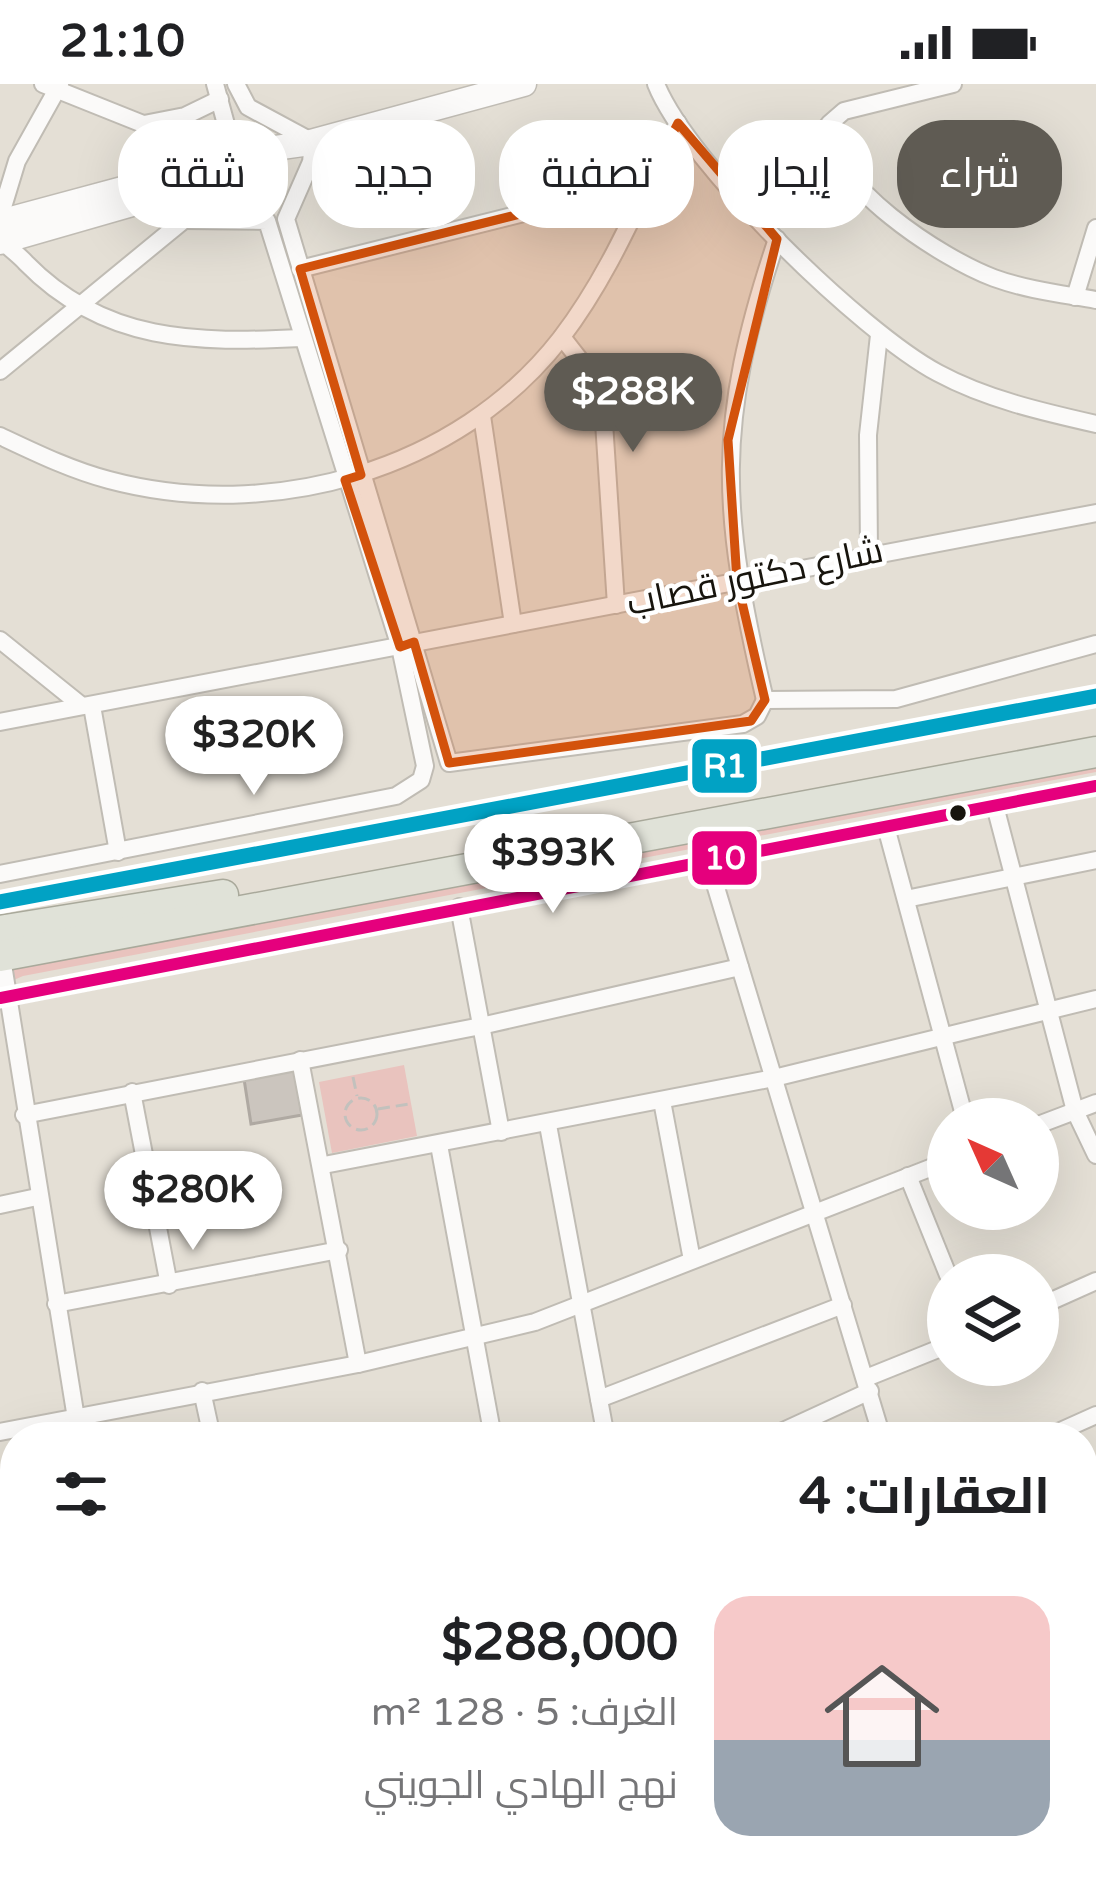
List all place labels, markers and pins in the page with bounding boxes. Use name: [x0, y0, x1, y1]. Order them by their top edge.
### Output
pin: $288K: [549, 353, 717, 455]
pin: $320K: [170, 696, 338, 798]
unlabelled marker: [947, 802, 969, 824]
pin: $393K: [469, 814, 637, 916]
pin: $280K: [109, 1151, 277, 1253]

